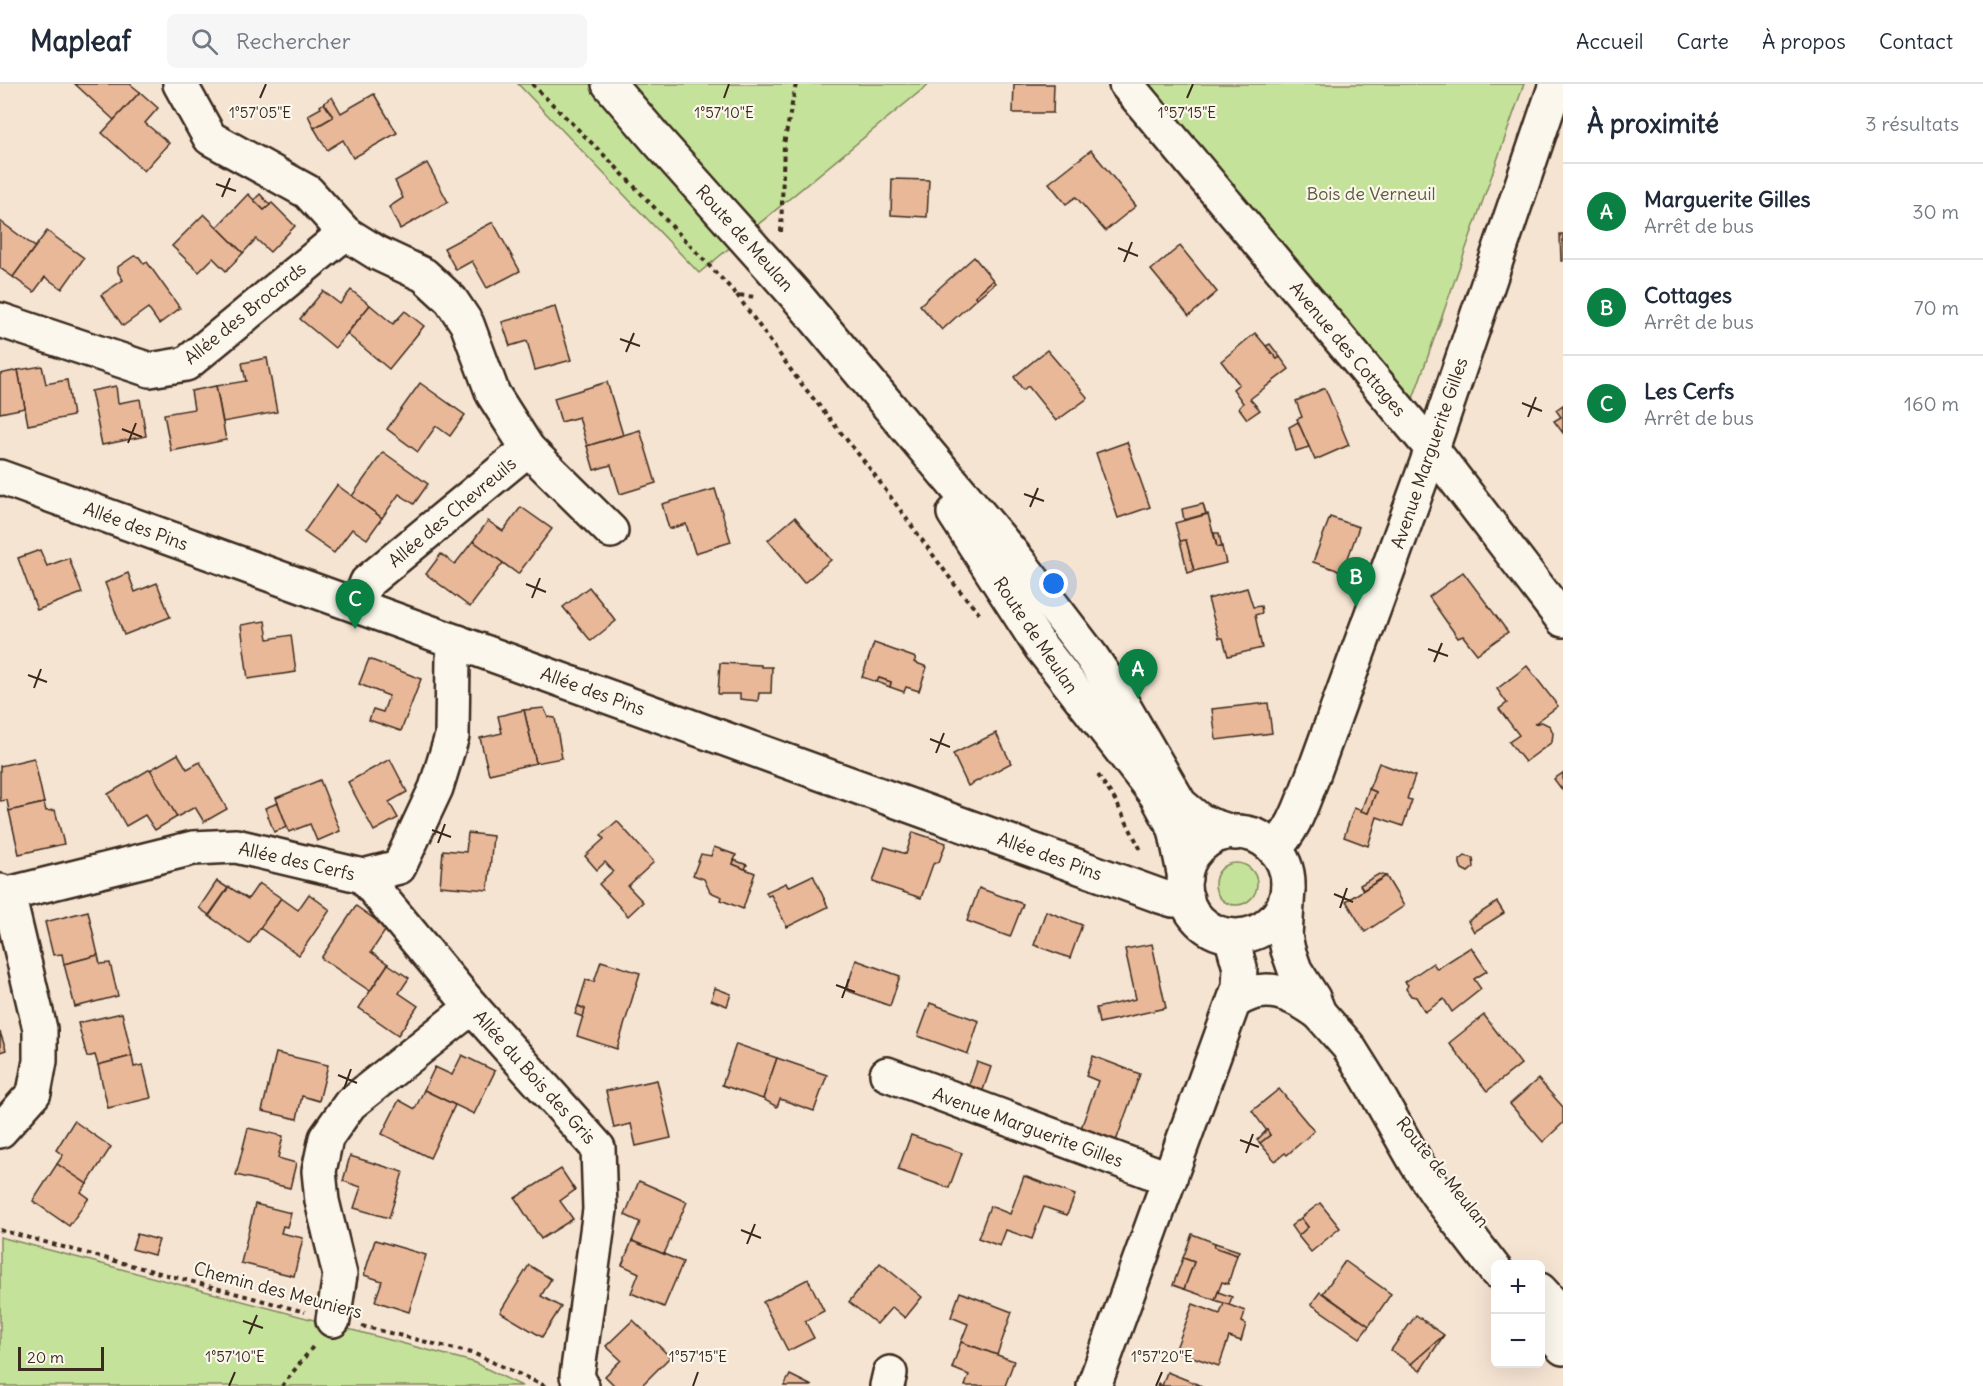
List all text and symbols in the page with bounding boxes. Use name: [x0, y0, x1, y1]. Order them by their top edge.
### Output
search box: [167, 14, 587, 68]
text: Mapleaf: [30, 23, 131, 59]
icon: search: [188, 25, 221, 58]
text: Rechercher: [236, 27, 351, 55]
text: Accueil: [1576, 28, 1644, 55]
text: Carte: [1677, 28, 1729, 55]
text: À propos: [1762, 28, 1846, 55]
text: Contact: [1879, 28, 1953, 55]
text: 1°57'05"E: [229, 103, 291, 122]
text: 1°57'10"E: [694, 103, 754, 122]
text: 1°57'15"E: [1158, 103, 1216, 122]
text: À proximité: [1587, 107, 1719, 140]
text: 3 résultats: [1865, 111, 1959, 136]
street label: Route de Meulan: [691, 180, 799, 296]
park label: Bois de Verneuil: [1306, 182, 1436, 205]
text: Marguerite Gilles: [1644, 185, 1811, 213]
text: A: [1600, 199, 1613, 224]
text: 30 m: [1912, 199, 1959, 224]
text: Arrêt de bus: [1644, 213, 1754, 238]
street label: Allée des Brocards: [179, 257, 311, 369]
street label: Avenue des Cottages: [1285, 277, 1411, 421]
text: Cottages: [1644, 281, 1732, 309]
text: B: [1600, 295, 1613, 320]
text: 70 m: [1914, 295, 1959, 320]
text: Arrêt de bus: [1644, 309, 1754, 334]
street label: Avenue Marguerite Gilles: [1385, 354, 1473, 552]
text: Les Cerfs: [1644, 377, 1734, 405]
text: C: [1600, 391, 1613, 416]
text: 160 m: [1904, 391, 1959, 416]
text: Arrêt de bus: [1644, 405, 1754, 430]
street label: Allée des Chevreuils: [383, 452, 521, 572]
street label: Allée des Pins: [81, 496, 191, 556]
pin: B: [1336, 558, 1376, 607]
your location: [1039, 569, 1068, 598]
street label: Route de Meulan: [989, 572, 1083, 698]
pin: C: [336, 580, 374, 629]
pin: A: [1118, 650, 1158, 699]
street label: Allée des Pins: [538, 661, 648, 721]
street label: Allée des Pins: [995, 826, 1105, 886]
street label: Allée des Cerfs: [237, 836, 357, 886]
street label: Allée du Bois des Gris: [469, 1005, 601, 1149]
street label: Avenue Marguerite Gilles: [930, 1082, 1126, 1172]
street label: Route de Meulan: [1391, 1112, 1495, 1232]
street label: Chemin des Meuniers: [191, 1256, 365, 1324]
map controls: [1491, 1260, 1545, 1368]
button: +: [1491, 1260, 1545, 1314]
button: −: [1491, 1314, 1545, 1368]
scale bar: [18, 1344, 104, 1372]
text: 20 m: [27, 1347, 64, 1367]
text: 1°57'10"E: [205, 1347, 265, 1366]
text: 1°57'15"E: [669, 1347, 727, 1366]
text: 1°57'20"E: [1131, 1347, 1193, 1366]

